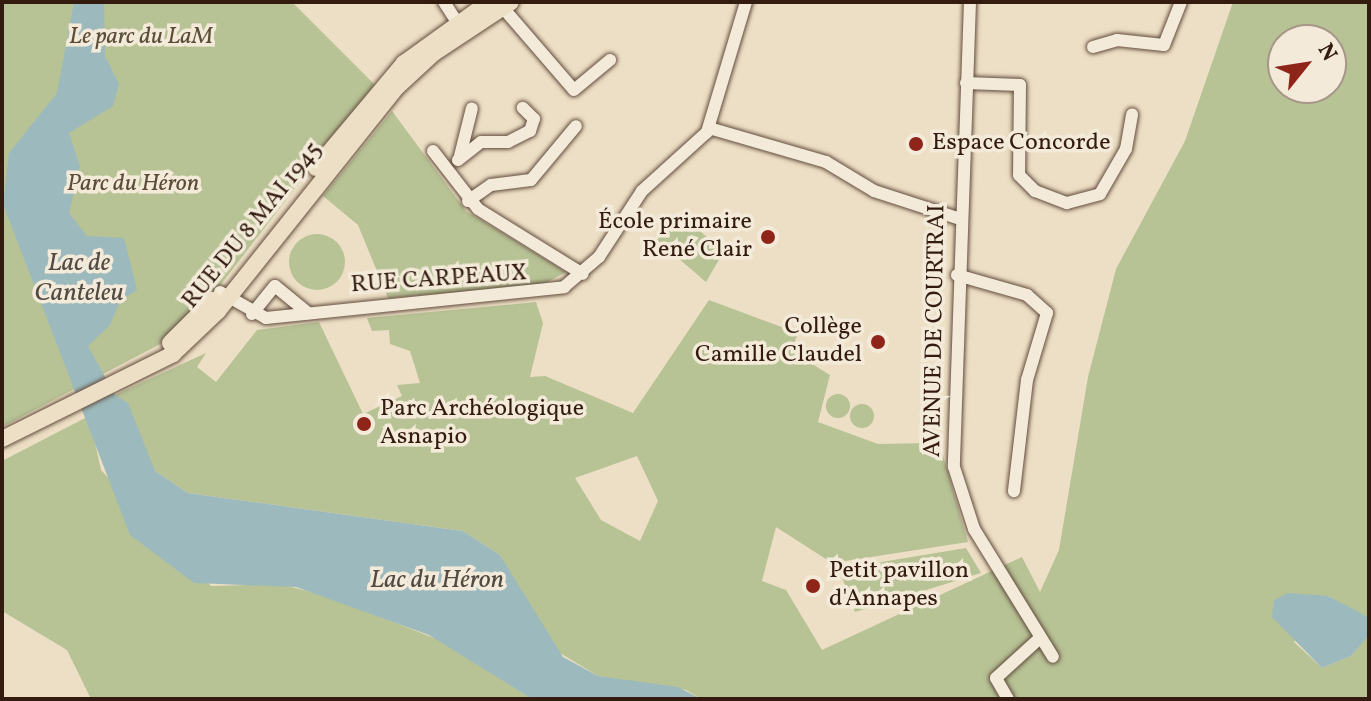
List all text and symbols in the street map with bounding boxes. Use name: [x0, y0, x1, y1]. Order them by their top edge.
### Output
park label: Le parc du LaM: [69, 24, 213, 52]
north arrow: [1267, 24, 1347, 104]
text: N: [1309, 38, 1344, 67]
place label: Espace Concorde: [932, 130, 1111, 158]
marker: Espace Concorde: [907, 135, 925, 153]
street label: RUE DU 8 MAI 1945: [177, 137, 329, 315]
park label: Parc du Héron: [67, 171, 199, 199]
street label: AVENUE DE COURTRAI: [919, 204, 953, 458]
place label: École primaire René Clair: [598, 209, 752, 265]
marker: École primaire René Clair: [759, 228, 777, 246]
water label: Lac de Canteleu: [34, 248, 124, 310]
street label: RUE CARPEAUX: [350, 259, 528, 301]
place label: Collège Camille Claudel: [695, 314, 862, 370]
marker: Collège Camille Claudel: [869, 333, 887, 351]
place label: Parc Archéologique Asnapio: [380, 396, 584, 452]
marker: Parc Archéologique Asnapio: [355, 415, 373, 433]
place label: Petit pavillon d'Annapes: [829, 558, 969, 614]
water label: Lac du Héron: [370, 565, 504, 597]
marker: Petit pavillon d'Annapes: [804, 577, 822, 595]

